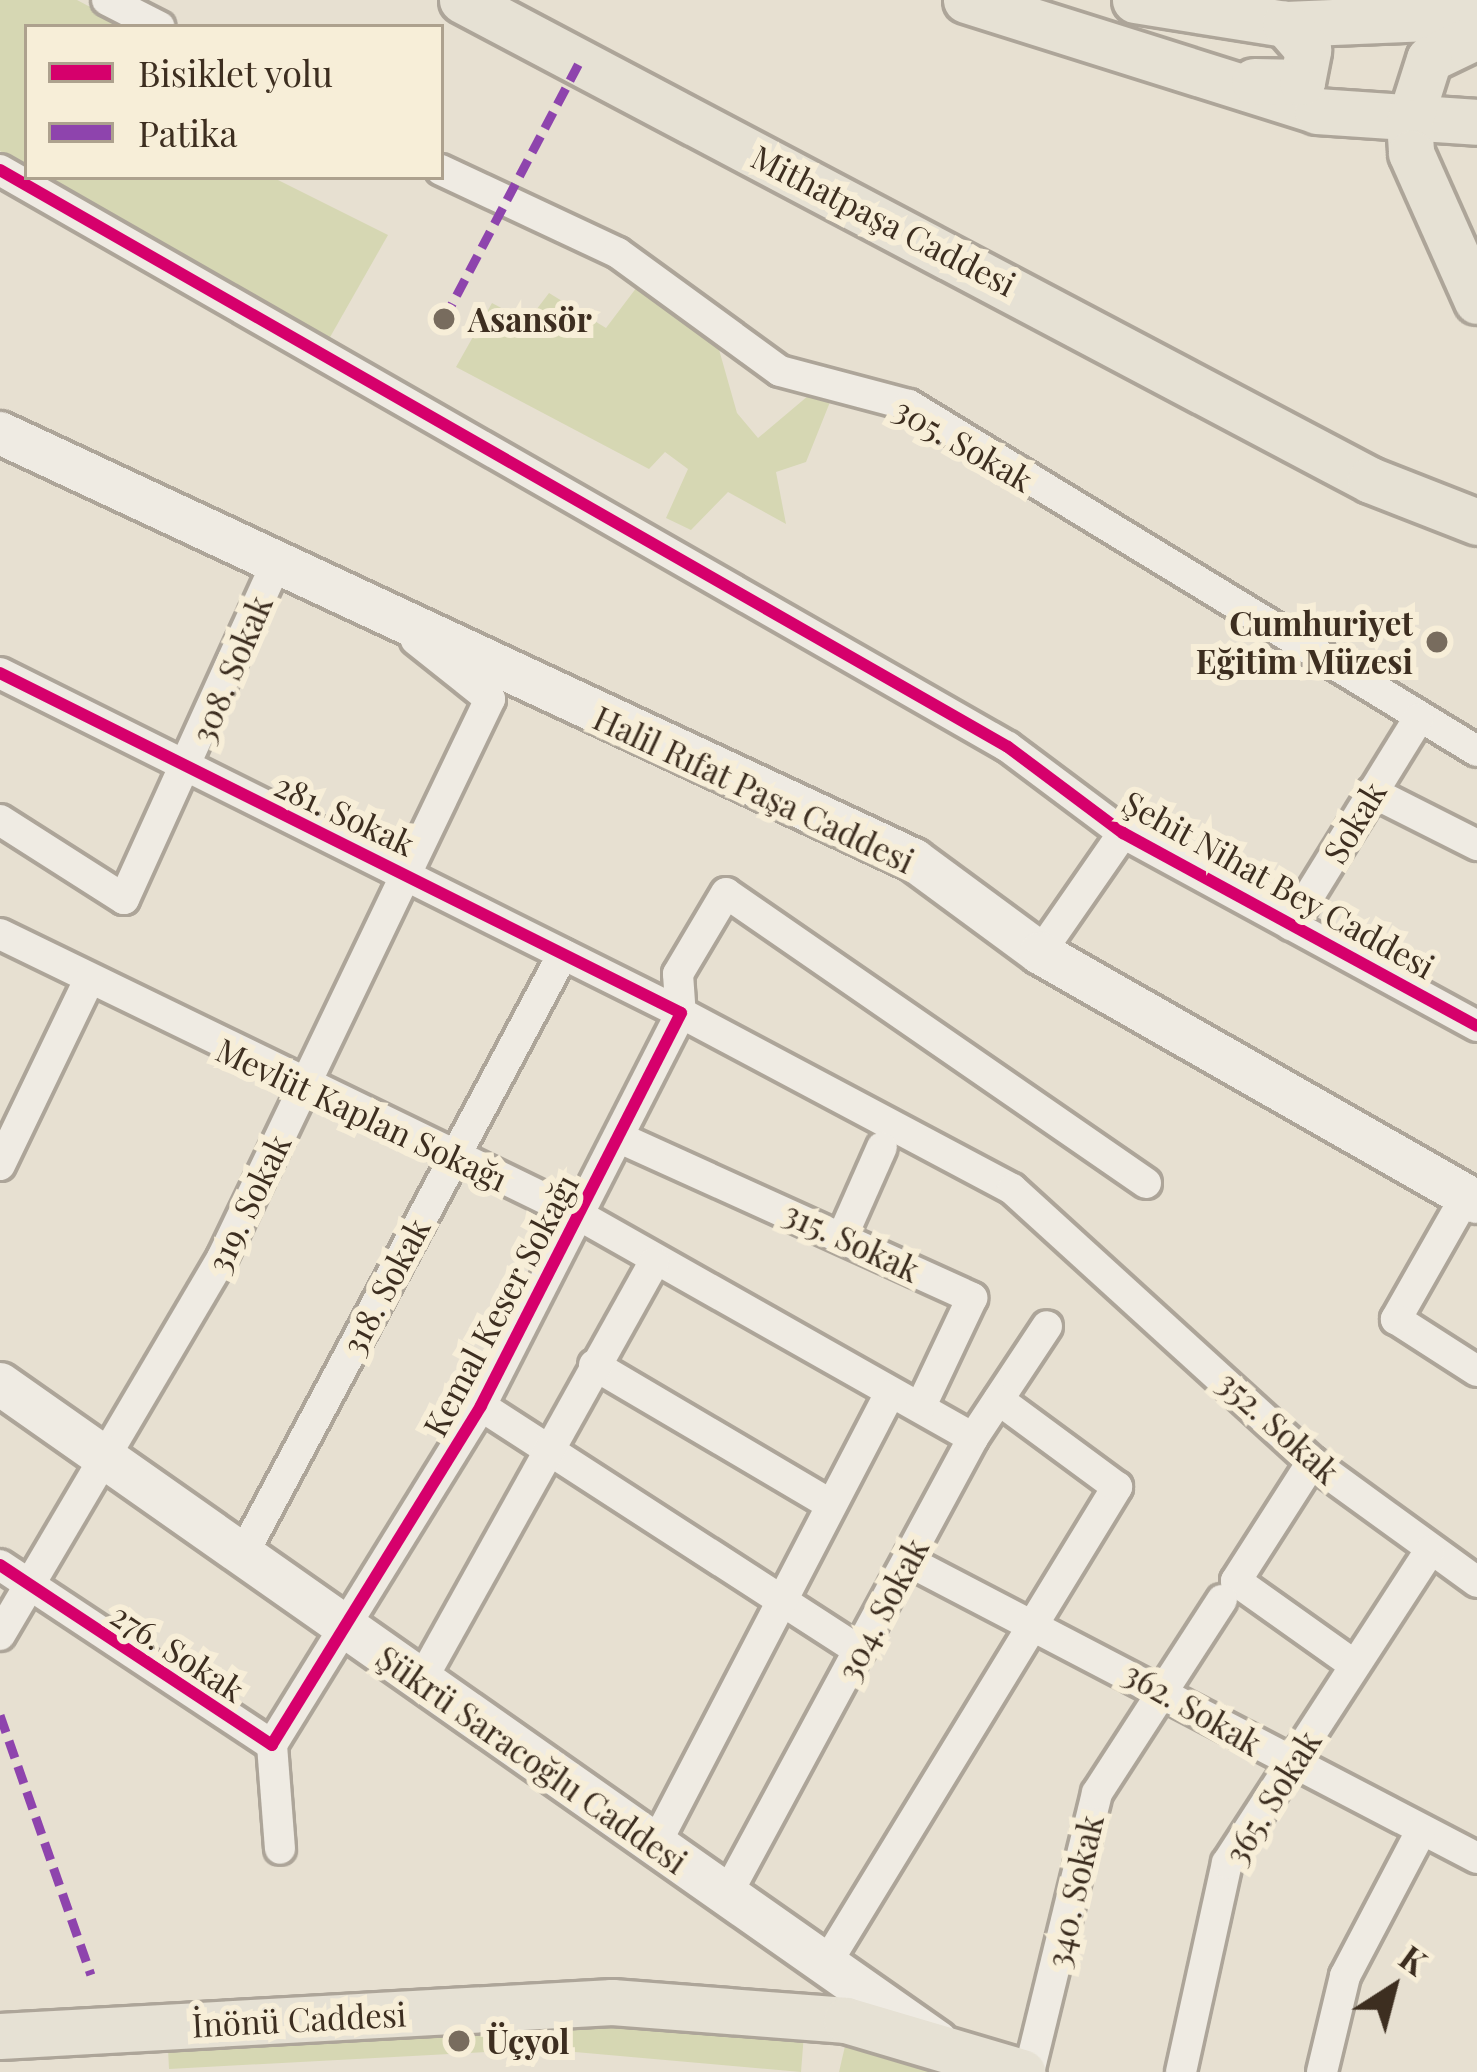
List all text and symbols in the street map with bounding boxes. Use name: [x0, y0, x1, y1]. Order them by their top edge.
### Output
legend: [24, 24, 444, 180]
text: Bisiklet yolu: [138, 48, 333, 96]
text: Patika: [138, 108, 237, 156]
street label: Mithatpaşa Caddesi: [745, 136, 1023, 304]
place label: Asansör: [468, 299, 592, 339]
marker: Asansör: [431, 306, 457, 332]
street label: 305. Sokak: [888, 389, 1040, 499]
street label: 308. Sokak: [182, 589, 280, 749]
place label: Cumhuriyet Eğitim Müzesi: [1196, 603, 1413, 681]
marker: Cumhuriyet Eğitim Müzesi: [1424, 629, 1450, 655]
street label: Halil Rıfat Paşa Caddesi: [587, 697, 921, 881]
street label: 281. Sokak: [269, 764, 421, 864]
street label: Sokak: [1314, 774, 1394, 870]
street label: Şehit Nihat Bey Caddesi: [1115, 781, 1443, 987]
street label: Mevlüt Kaplan Sokağı: [210, 1029, 514, 1199]
street label: 319. Sokak: [198, 1128, 298, 1278]
street label: Kemal Keser Sokağı: [414, 1167, 586, 1443]
street label: 315. Sokak: [778, 1192, 926, 1290]
street label: 318. Sokak: [333, 1211, 437, 1361]
street label: 352. Sokak: [1210, 1362, 1348, 1492]
street label: 304. Sokak: [828, 1531, 936, 1687]
street label: 276. Sokak: [104, 1594, 252, 1710]
street label: Şükrü Saracoğlu Caddesi: [369, 1637, 695, 1881]
street label: 362. Sokak: [1117, 1653, 1269, 1763]
street label: 365. Sokak: [1215, 1723, 1329, 1871]
street label: 340. Sokak: [1037, 1811, 1111, 1971]
north arrow: [1333, 1928, 1453, 2048]
text: K: [1392, 1934, 1437, 1984]
street label: İnönü Caddesi: [191, 1994, 407, 2044]
place label: Üçyol: [486, 2021, 569, 2061]
marker: Üçyol: [443, 2025, 475, 2057]

